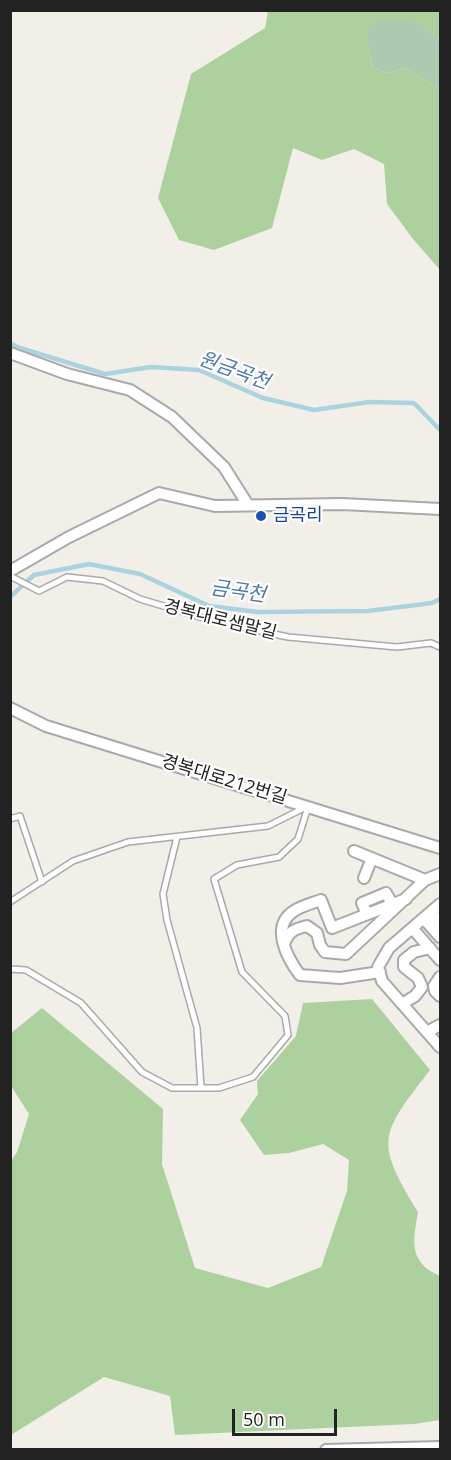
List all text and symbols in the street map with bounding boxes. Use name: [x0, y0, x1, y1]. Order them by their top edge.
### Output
water label: 원금곡천: [195, 347, 273, 395]
place label: 금곡리: [273, 505, 323, 527]
marker: 금곡리: [254, 509, 268, 523]
water label: 금곡천: [209, 576, 267, 608]
street label: 경복대로샘말길: [161, 595, 279, 645]
street label: 경복대로212번길: [159, 751, 289, 809]
scale bar: [235, 1397, 340, 1435]
text: 50 m: [243, 1407, 285, 1431]

